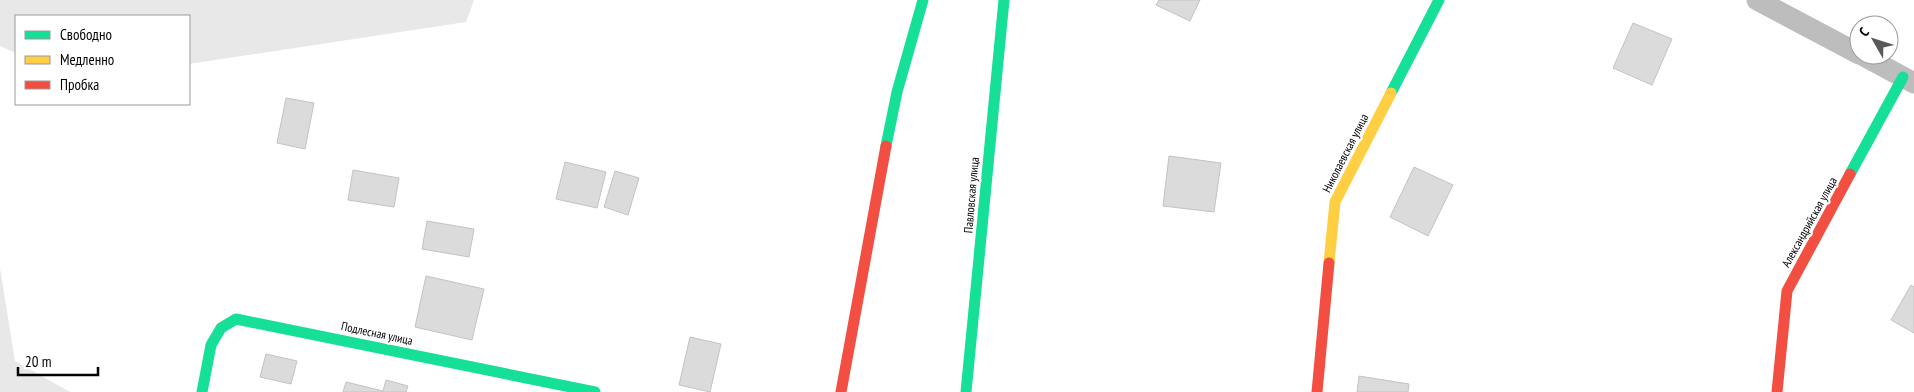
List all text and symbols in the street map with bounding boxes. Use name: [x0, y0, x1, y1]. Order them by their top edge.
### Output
legend: [15, 15, 190, 105]
north arrow: [1849, 15, 1899, 65]
text: С: [1855, 23, 1873, 40]
text: Свободно: [60, 25, 112, 44]
text: Медленно: [60, 50, 114, 69]
text: Пробка: [60, 75, 99, 94]
street label: Николаевская улица: [1319, 111, 1371, 195]
street label: Павловская улица: [960, 156, 982, 234]
street label: Александрийская улица: [1778, 174, 1840, 270]
street label: Подлесная улица: [340, 318, 414, 348]
scale bar: [18, 344, 98, 376]
text: 20 m: [25, 352, 51, 371]

